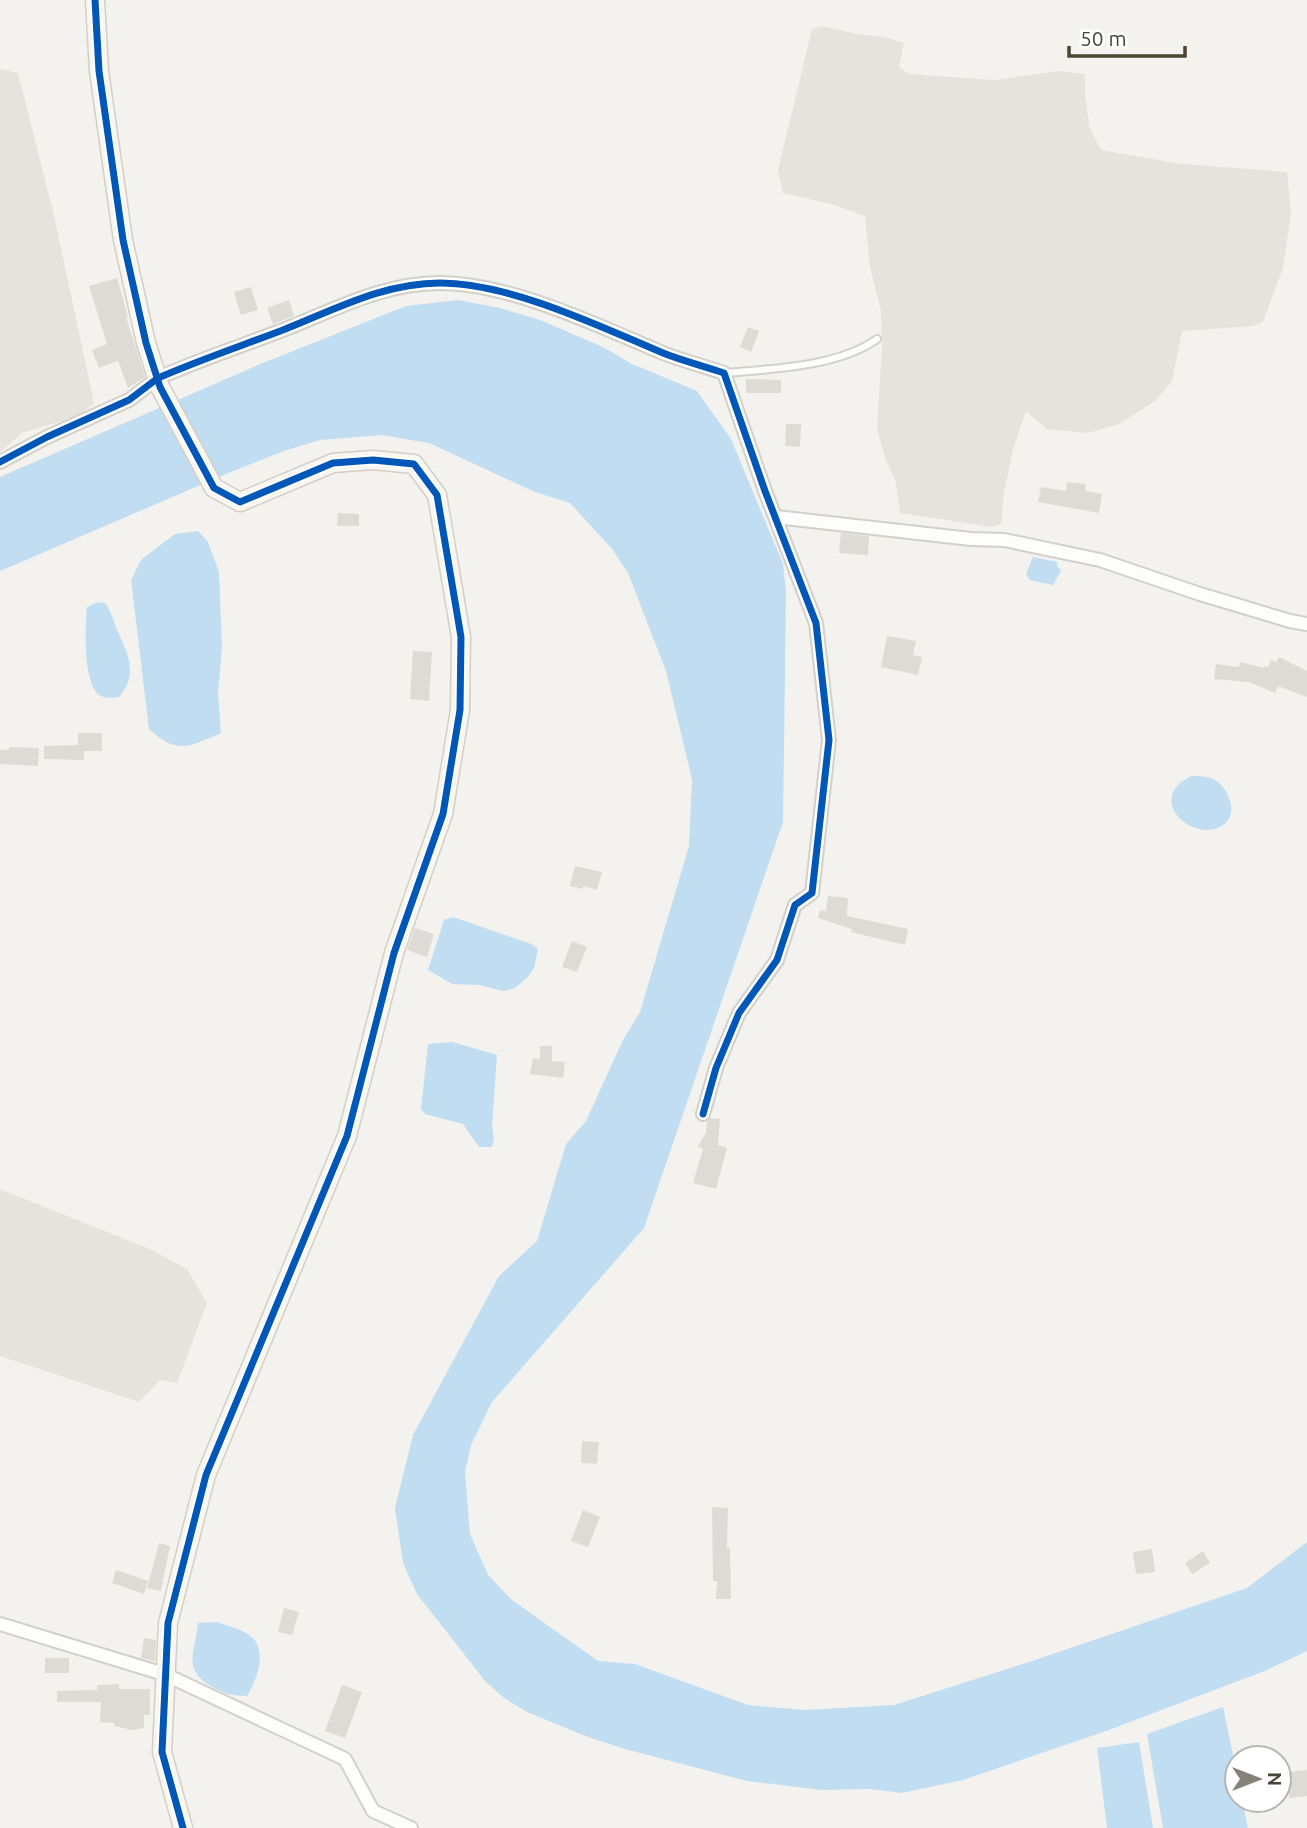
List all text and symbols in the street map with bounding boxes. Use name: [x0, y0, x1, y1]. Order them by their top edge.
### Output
scale bar: [1069, 14, 1184, 58]
text: 50 m: [1080, 26, 1127, 50]
north arrow: [1223, 1744, 1293, 1814]
text: N: [1264, 1772, 1286, 1786]

